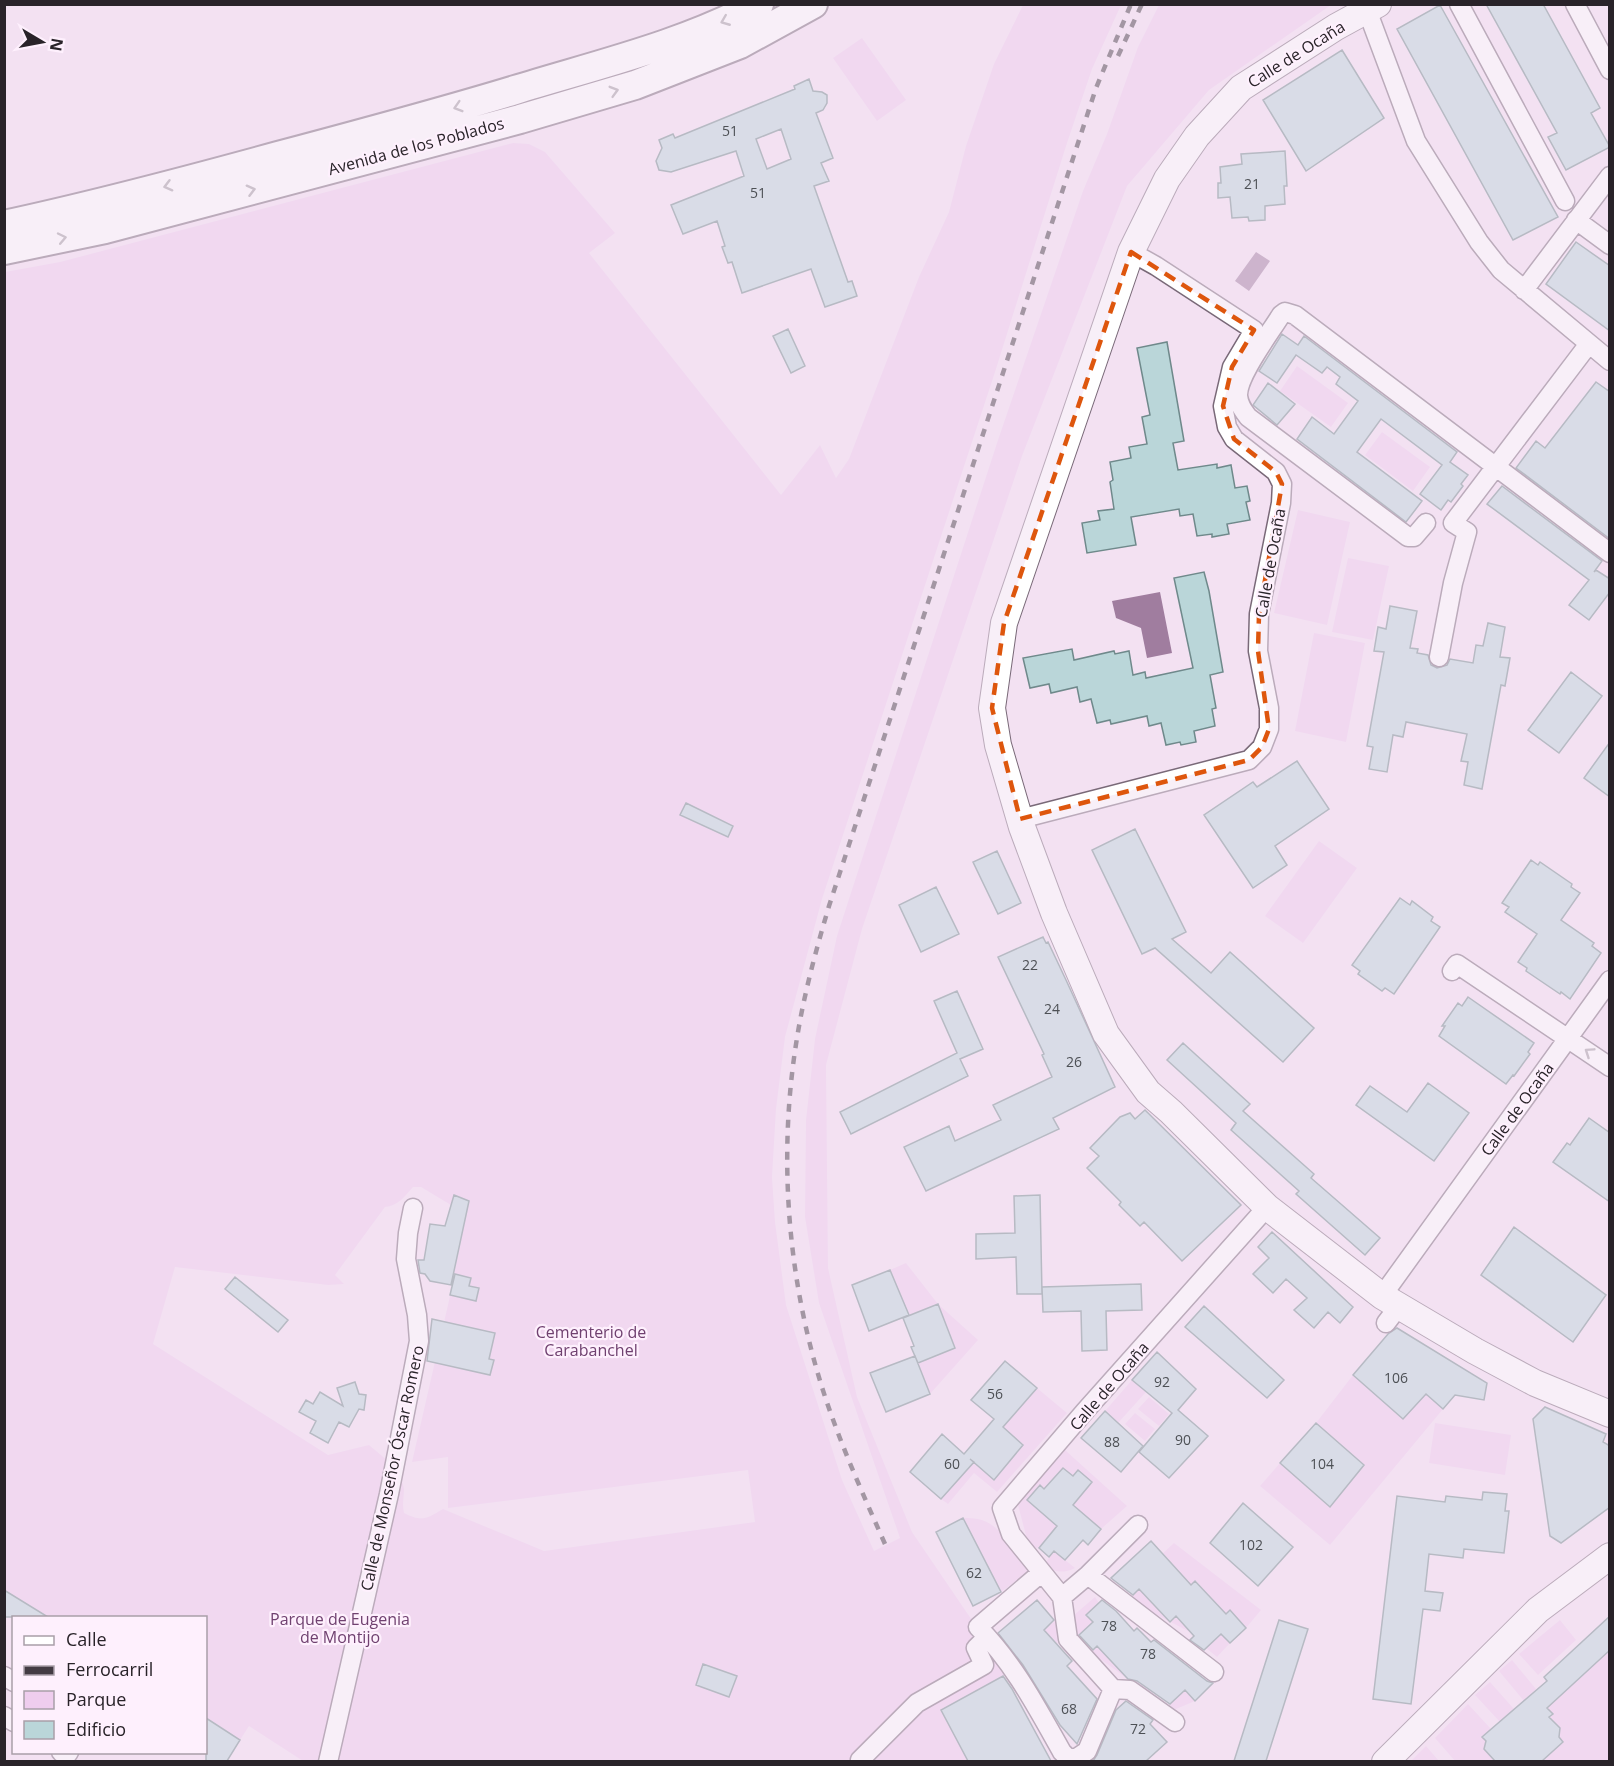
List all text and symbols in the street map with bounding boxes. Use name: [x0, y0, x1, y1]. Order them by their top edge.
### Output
north arrow: [12, 12, 72, 72]
one-way arrow: [720, 14, 731, 26]
street label: Calle de Ocaña: [1243, 15, 1349, 93]
text: N: [45, 36, 69, 53]
one-way arrow: [608, 86, 619, 98]
one-way arrow: [453, 100, 464, 112]
street label: Avenida de los Poblados: [326, 112, 506, 180]
house number: 51: [722, 121, 738, 140]
house number: 21: [1244, 174, 1260, 193]
one-way arrow: [164, 179, 174, 191]
house number: 51: [750, 183, 766, 202]
one-way arrow: [246, 185, 256, 198]
one-way arrow: [56, 233, 66, 246]
street label: Calle de Ocaña: [1250, 507, 1290, 619]
house number: 22: [1022, 955, 1038, 974]
house number: 24: [1044, 999, 1060, 1018]
one-way arrow: [1584, 1048, 1595, 1059]
house number: 26: [1066, 1052, 1082, 1071]
street label: Calle de Ocaña: [1476, 1058, 1558, 1160]
park label: Cementerio de Carabanchel: [536, 1321, 646, 1361]
street label: Calle de Ocaña: [1064, 1337, 1154, 1435]
street label: Calle de Monseñor Óscar Romero: [355, 1343, 429, 1593]
house number: 106: [1384, 1368, 1408, 1387]
house number: 92: [1154, 1372, 1170, 1391]
house number: 56: [987, 1384, 1003, 1403]
house number: 90: [1175, 1430, 1191, 1449]
house number: 88: [1104, 1432, 1120, 1451]
house number: 60: [944, 1454, 960, 1473]
house number: 104: [1310, 1454, 1334, 1473]
house number: 102: [1239, 1535, 1263, 1554]
house number: 62: [966, 1563, 982, 1582]
park label: Parque de Eugenia de Montijo: [270, 1608, 410, 1648]
legend: [12, 1616, 207, 1754]
house number: 78: [1101, 1616, 1117, 1635]
text: Calle: [66, 1627, 107, 1651]
house number: 78: [1140, 1644, 1156, 1663]
text: Ferrocarril: [66, 1657, 153, 1681]
text: Parque: [66, 1687, 126, 1711]
house number: 68: [1061, 1699, 1077, 1718]
text: Edificio: [66, 1717, 126, 1741]
house number: 72: [1130, 1719, 1146, 1738]

